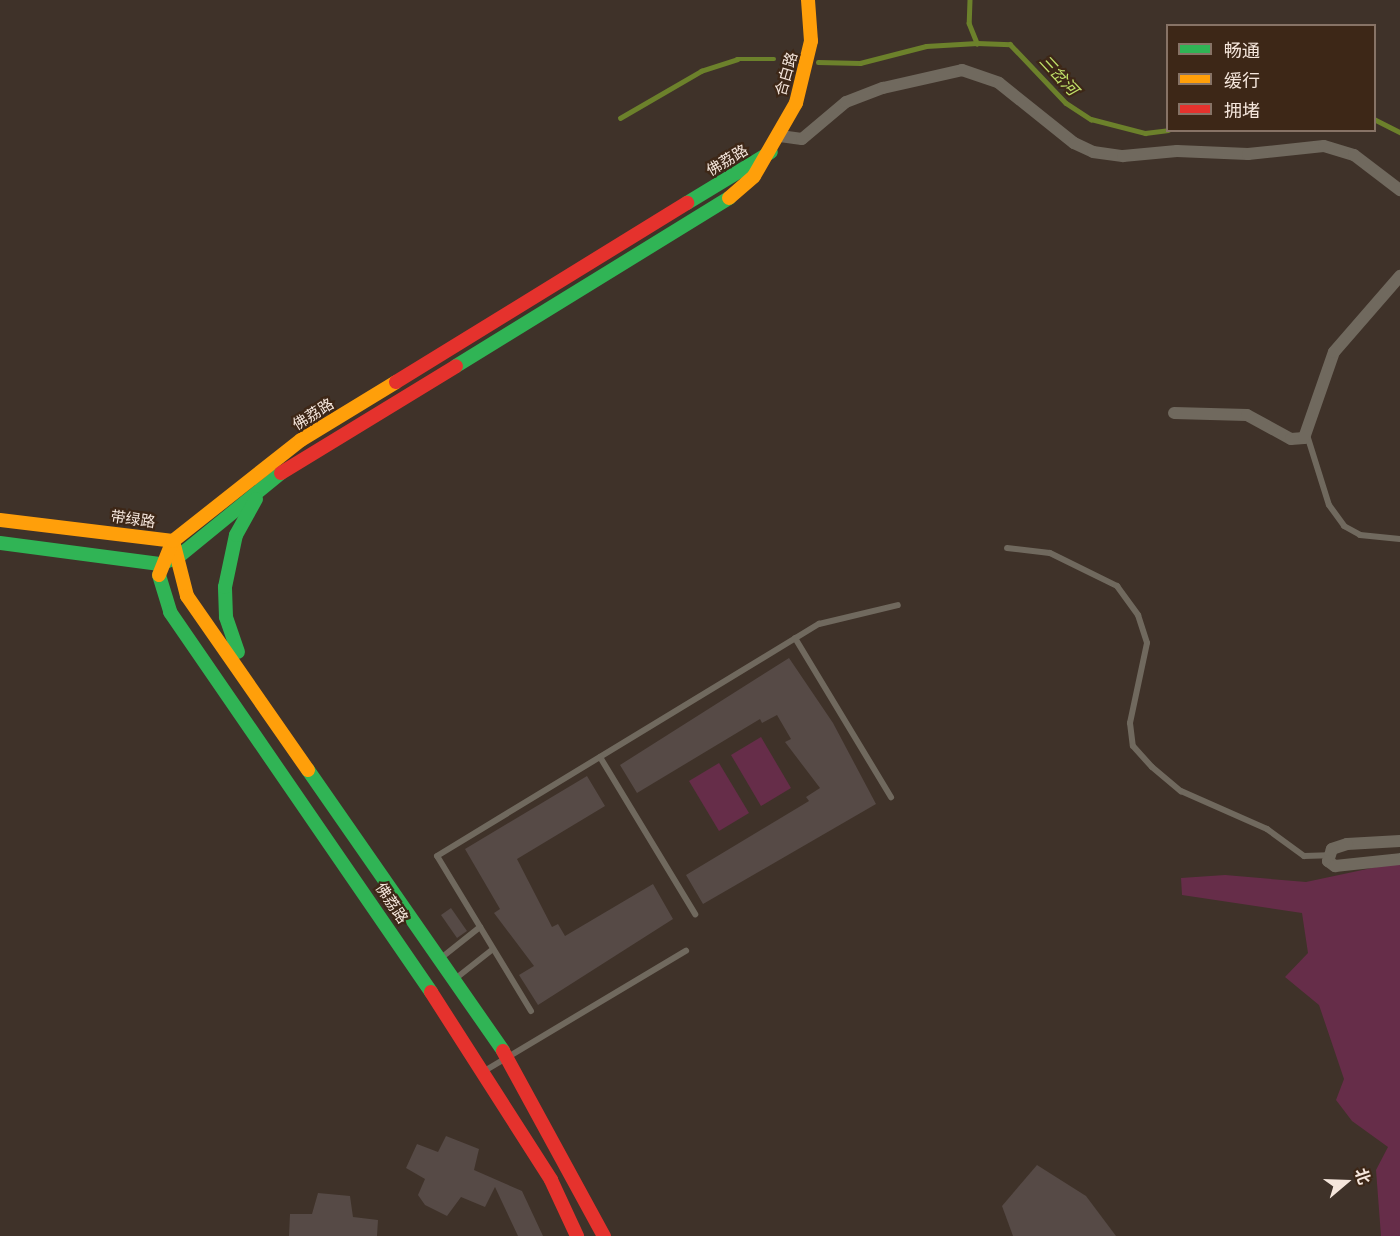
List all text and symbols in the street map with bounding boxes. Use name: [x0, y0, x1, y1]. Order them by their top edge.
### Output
legend: [1166, 24, 1376, 132]
text: 畅通: [1224, 40, 1260, 60]
street label: 合白路: [771, 50, 801, 98]
water label: 三岔河: [1036, 51, 1082, 99]
text: 缓行: [1224, 70, 1260, 90]
text: 拥堵: [1224, 100, 1260, 120]
street label: 佛荔路: [703, 141, 751, 179]
street label: 佛荔路: [289, 394, 337, 434]
street label: 带绿路: [109, 507, 157, 531]
street label: 佛荔路: [372, 879, 412, 927]
north arrow: [1316, 1152, 1376, 1212]
text: 北: [1352, 1166, 1374, 1187]

